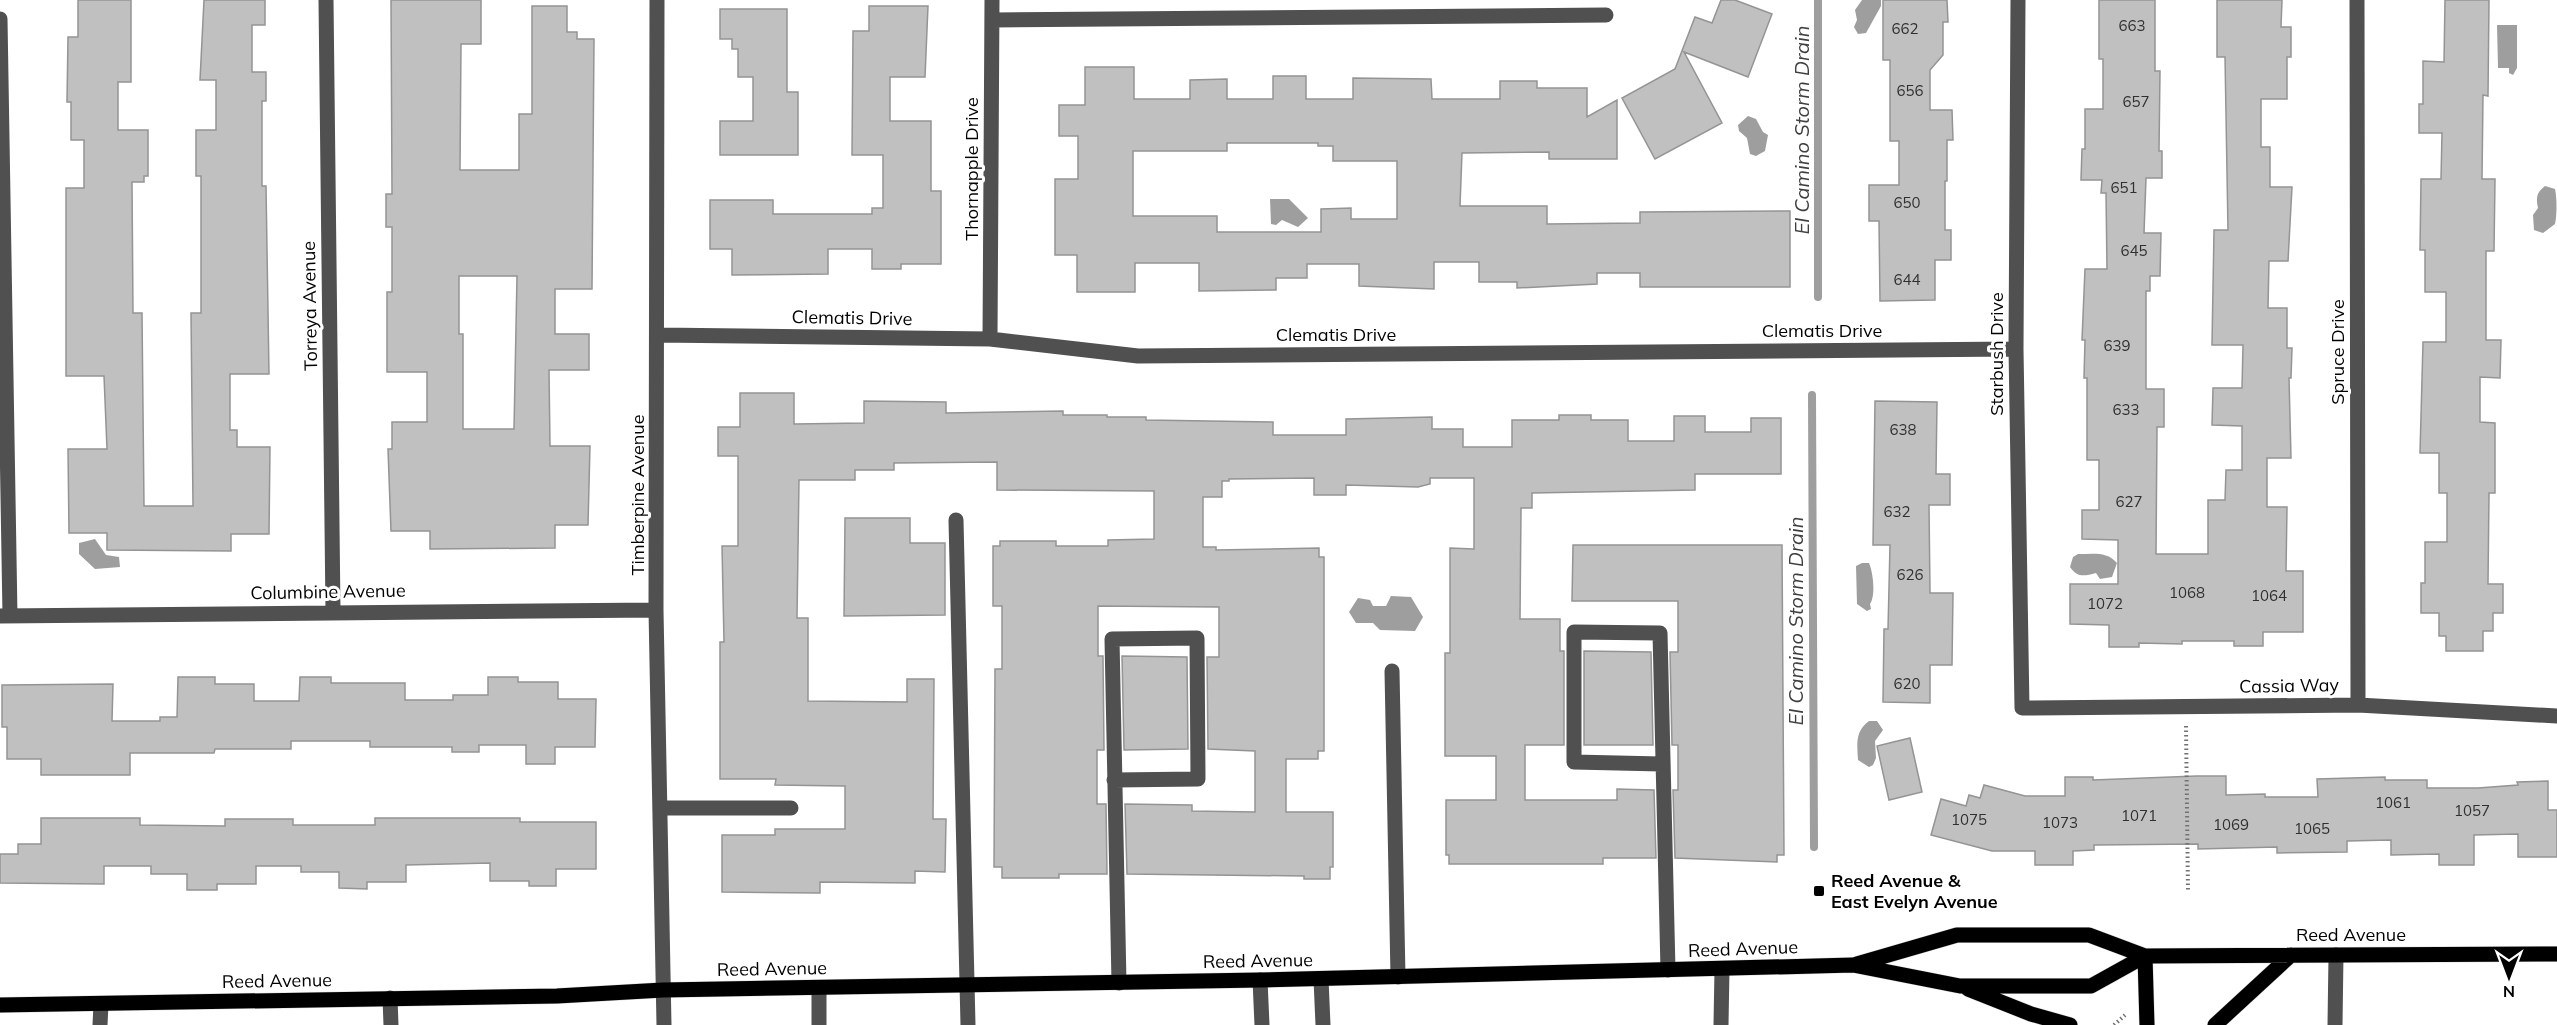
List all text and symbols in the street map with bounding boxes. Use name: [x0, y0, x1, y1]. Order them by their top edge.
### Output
house number: 663: [2118, 16, 2146, 35]
house number: 662: [1891, 19, 1919, 38]
water label: El Camino Storm Drain: [1789, 25, 1814, 235]
house number: 656: [1896, 81, 1924, 100]
house number: 657: [2122, 92, 2150, 111]
street label: Thornapple Drive: [960, 97, 983, 241]
house number: 651: [2110, 178, 2138, 197]
house number: 650: [1893, 193, 1921, 212]
street label: Torreya Avenue: [297, 241, 322, 371]
house number: 645: [2120, 241, 2148, 260]
house number: 644: [1893, 270, 1921, 289]
street label: Starbush Drive: [1985, 292, 2008, 416]
street label: Spruce Drive: [2326, 299, 2349, 405]
street label: Clematis Drive: [791, 305, 913, 330]
street label: Clematis Drive: [1762, 319, 1882, 342]
street label: Clematis Drive: [1276, 323, 1396, 346]
house number: 639: [2103, 336, 2131, 355]
house number: 633: [2112, 400, 2140, 419]
street label: Timberpine Avenue: [626, 415, 649, 575]
house number: 638: [1889, 420, 1917, 439]
house number: 627: [2115, 492, 2143, 511]
house number: 632: [1883, 502, 1911, 521]
water label: El Camino Storm Drain: [1783, 516, 1808, 726]
house number: 626: [1896, 565, 1924, 584]
street label: Columbine Avenue: [250, 579, 406, 604]
house number: 1068: [2169, 583, 2205, 602]
house number: 1064: [2251, 586, 2287, 605]
house number: 1072: [2087, 594, 2123, 613]
street label: Cassia Way: [2239, 673, 2339, 698]
house number: 620: [1893, 674, 1921, 693]
house number: 1061: [2375, 793, 2411, 812]
house number: 1057: [2454, 801, 2490, 820]
house number: 1071: [2121, 806, 2157, 825]
house number: 1075: [1951, 810, 1987, 829]
house number: 1073: [2042, 813, 2078, 832]
house number: 1069: [2213, 815, 2249, 834]
house number: 1065: [2294, 819, 2330, 838]
place label: Reed Avenue & East Evelyn Avenue: [1831, 869, 1998, 913]
marker: Reed Avenue & East Evelyn Avenue: [1812, 884, 1826, 898]
street label: Reed Avenue: [2296, 923, 2406, 946]
street label: Reed Avenue: [1688, 935, 1798, 962]
north arrow: [2479, 947, 2539, 1007]
street label: Reed Avenue: [1203, 948, 1313, 973]
street label: Reed Avenue: [717, 956, 827, 981]
street label: Reed Avenue: [222, 968, 332, 993]
text: N: [2503, 982, 2515, 1002]

